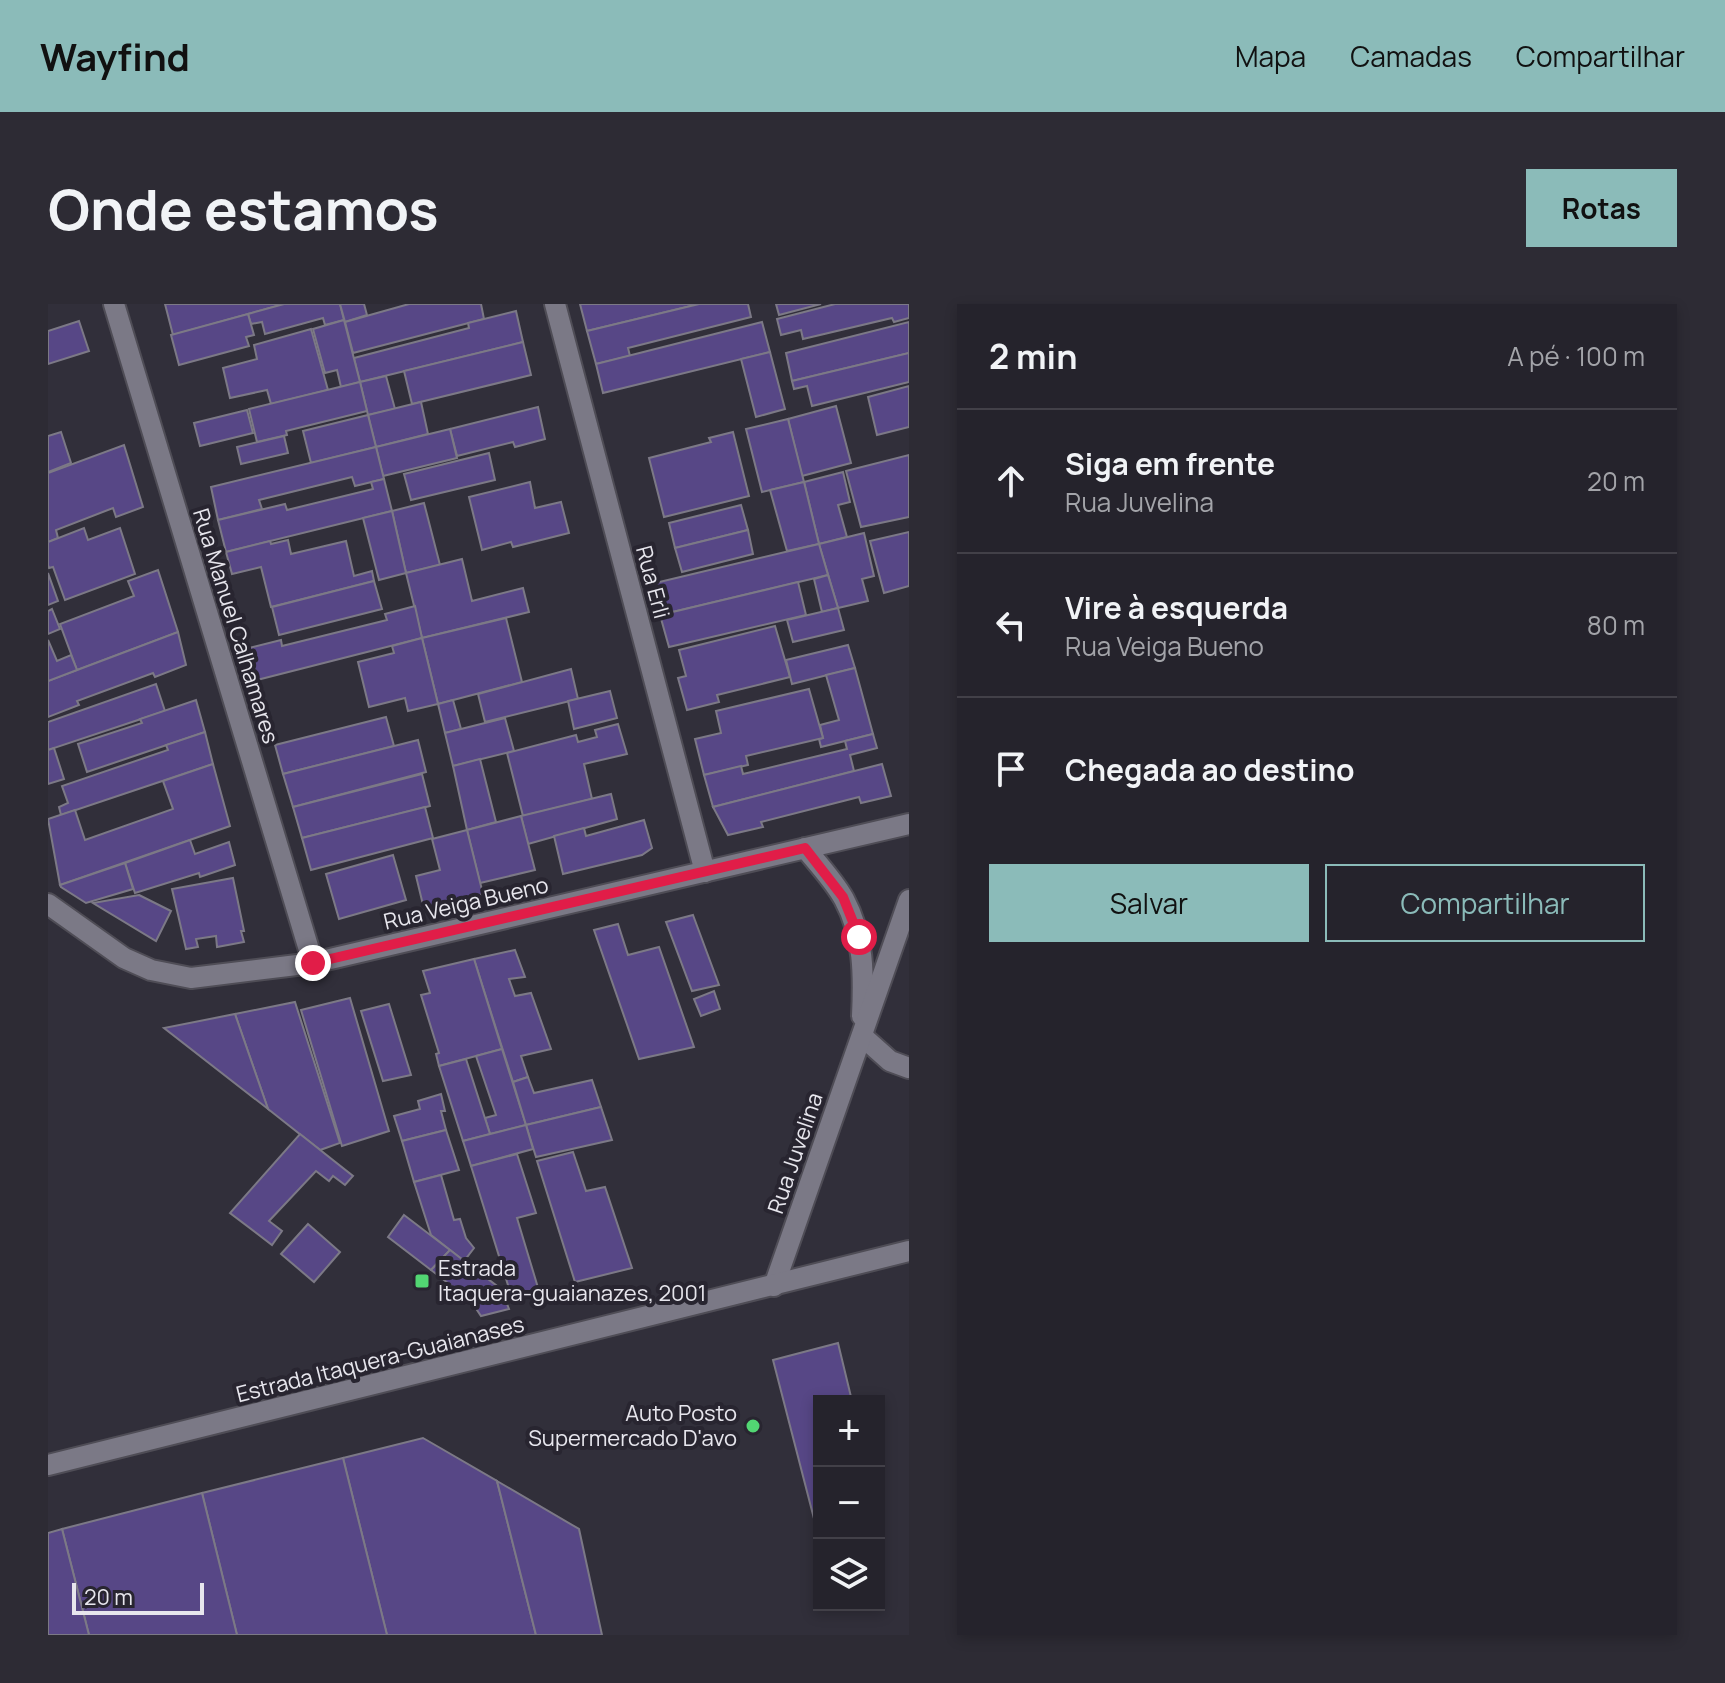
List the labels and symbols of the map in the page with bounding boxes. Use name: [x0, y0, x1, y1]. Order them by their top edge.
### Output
street label: Rua Manuel Calhamares: [186, 505, 286, 747]
street label: Rua Erli: [629, 542, 677, 622]
street label: Rua Veiga Bueno: [381, 869, 551, 937]
route start: [841, 919, 877, 955]
route end: [295, 945, 331, 981]
street label: Rua Juvelina: [760, 1089, 830, 1217]
place label: Estrada Itaquera-guaianazes, 2001: [438, 1253, 706, 1308]
marker: Estrada Itaquera-guaianazes, 2001: [413, 1272, 431, 1290]
street label: Estrada Itaquera-Guaianases: [233, 1309, 527, 1409]
place label: Auto Posto Supermercado D'avo: [528, 1398, 737, 1453]
marker: Auto Posto Supermercado D'avo: [744, 1417, 762, 1435]
scale bar: [72, 1579, 204, 1615]

